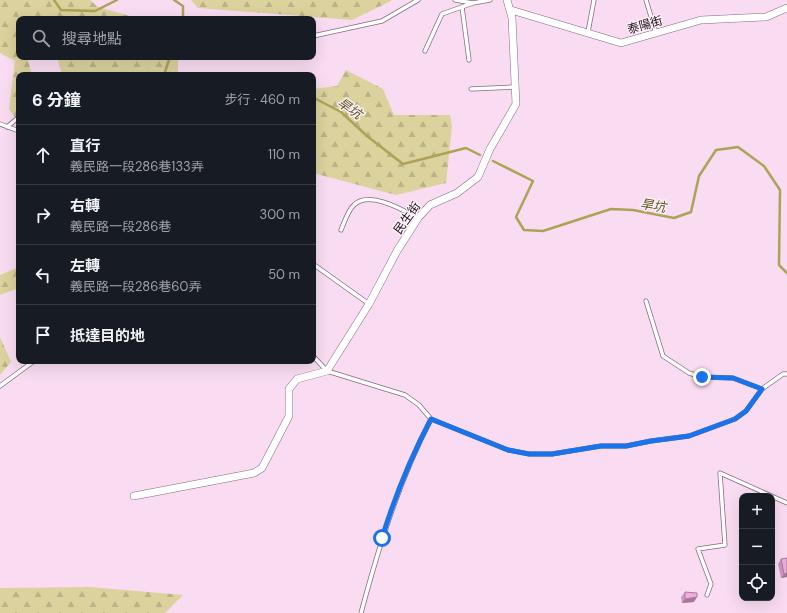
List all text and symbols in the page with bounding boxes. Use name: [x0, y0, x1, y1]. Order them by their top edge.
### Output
street label: 泰陽街: [625, 12, 665, 38]
search box: [16, 16, 316, 60]
icon: search: [30, 27, 52, 49]
text: 搜尋地點: [62, 29, 122, 49]
text: 6 分鐘: [32, 89, 81, 111]
text: 步行 · 460 m: [225, 91, 300, 108]
water label: 旱坑: [334, 94, 367, 124]
text: 直行: [70, 136, 100, 156]
icon: ahead: [32, 144, 54, 166]
text: 110 m: [268, 146, 300, 163]
text: 義民路一段286巷133弄: [70, 158, 204, 175]
water label: 旱坑: [639, 195, 669, 216]
text: 右轉: [70, 196, 100, 216]
street label: 民生街: [390, 199, 424, 237]
icon: right: [32, 204, 54, 226]
text: 300 m: [259, 206, 300, 223]
text: 義民路一段286巷: [70, 218, 171, 235]
text: 左轉: [70, 256, 100, 276]
icon: left: [32, 264, 54, 286]
text: 50 m: [268, 266, 300, 283]
text: 義民路一段286巷60弄: [70, 278, 201, 295]
icon: arrive: [32, 324, 54, 346]
text: 抵達目的地: [70, 326, 145, 346]
route end: [693, 368, 711, 386]
map controls: [739, 493, 775, 601]
button: +: [739, 493, 775, 529]
route start: [373, 529, 391, 547]
button: −: [739, 529, 775, 565]
button: locate: [739, 565, 775, 601]

